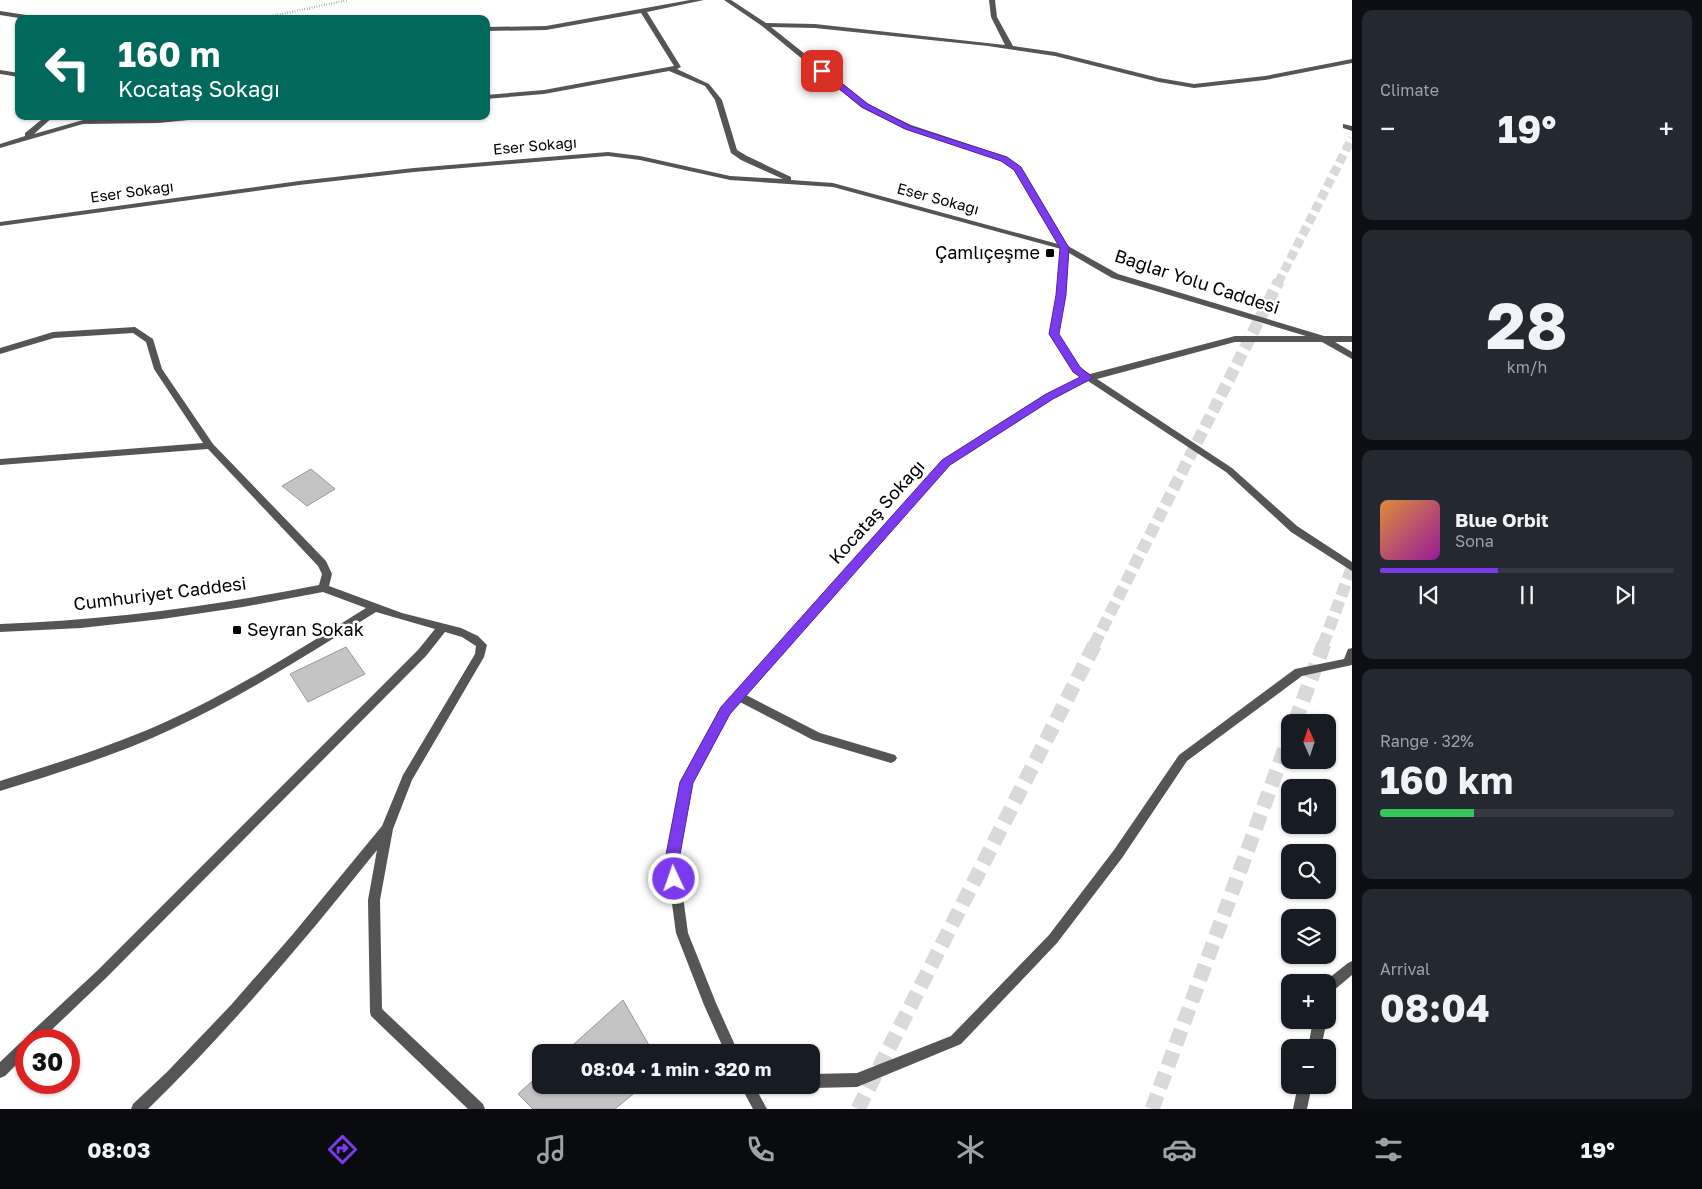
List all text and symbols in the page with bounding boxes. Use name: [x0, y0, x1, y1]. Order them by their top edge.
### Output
text: 160 m: [118, 33, 220, 75]
icon: left: [35, 35, 100, 100]
pin: [801, 50, 843, 92]
icon: arrive: [808, 57, 836, 85]
text: Kocataş Sokağı: [118, 75, 280, 102]
text: Climate: [1380, 80, 1439, 100]
text: 19°: [1498, 106, 1556, 151]
text: −: [1380, 112, 1395, 145]
text: +: [1659, 112, 1674, 145]
street label: Eser Sokağı: [492, 132, 578, 158]
street label: Eser Sokağı: [89, 176, 175, 206]
street label: Eser Sokağı: [895, 178, 981, 218]
place label: Çamlıçeşme: [935, 241, 1040, 263]
street label: Bağlar Yolu Caddesi: [1112, 244, 1283, 318]
marker: Çamlıçeşme: [1044, 247, 1056, 259]
text: 28: [1486, 285, 1568, 363]
text: km/h: [1507, 357, 1547, 377]
street label: Kocataş Sokağı: [824, 455, 929, 568]
text: Blue Orbit: [1455, 508, 1549, 531]
text: Sona: [1455, 531, 1494, 551]
street label: Cumhuriyet Caddesi: [72, 571, 248, 615]
icon: previous: [1415, 581, 1443, 609]
icon: pause: [1513, 581, 1541, 609]
icon: next: [1611, 581, 1639, 609]
place label: Seyran Sokak: [247, 618, 364, 640]
marker: Seyran Sokak: [231, 624, 243, 636]
north arrow: [1281, 714, 1336, 769]
map controls: [1281, 714, 1336, 1094]
text: Range · 32%: [1380, 731, 1474, 751]
text: 160 km: [1380, 757, 1513, 802]
button: sound: [1281, 779, 1336, 834]
button: search: [1281, 844, 1336, 899]
position arrow: [647, 852, 699, 904]
button: layers: [1281, 909, 1336, 964]
text: Arrival: [1380, 959, 1430, 979]
button: +: [1281, 974, 1336, 1029]
text: 08:04: [1380, 985, 1490, 1030]
speed limit sign: 30: [15, 1029, 80, 1094]
button: −: [1281, 1039, 1336, 1094]
text: 08:04 · 1 min · 320 m: [581, 1057, 771, 1080]
icon: directions: [325, 1132, 360, 1167]
icon: music: [534, 1132, 569, 1167]
icon: phone: [743, 1132, 778, 1167]
icon: climate: [953, 1132, 988, 1167]
icon: car: [1162, 1132, 1197, 1167]
icon: filters: [1371, 1132, 1406, 1167]
text: 08:03: [87, 1136, 150, 1163]
text: 19°: [1581, 1136, 1615, 1163]

